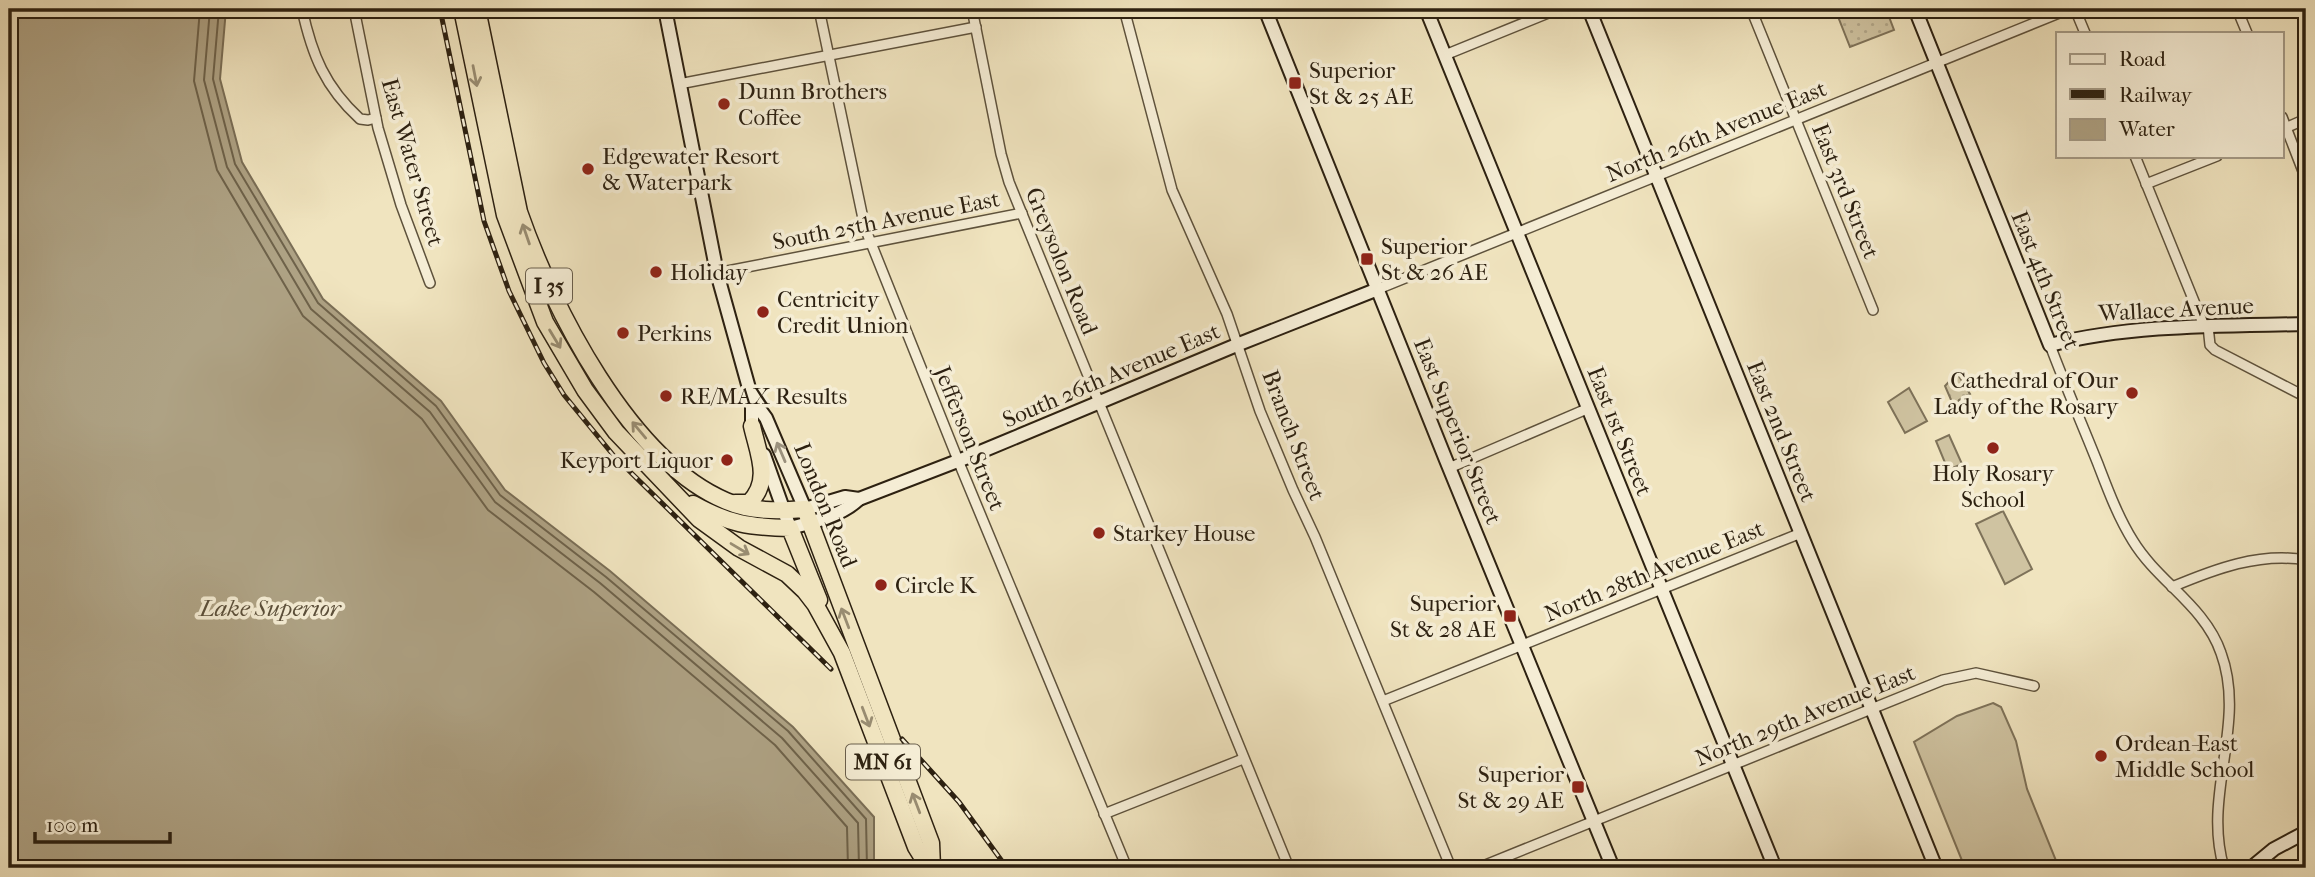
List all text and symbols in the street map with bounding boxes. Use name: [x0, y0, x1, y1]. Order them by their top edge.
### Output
legend: [2056, 32, 2284, 158]
text: Road: [2119, 47, 2166, 71]
place label: Superior St & 25 AE: [1309, 57, 1414, 110]
one-way arrow: [469, 64, 483, 87]
street label: East Water Street: [376, 75, 449, 249]
marker: Superior St & 25 AE: [1287, 75, 1303, 91]
street label: North 26th Avenue East: [1602, 75, 1830, 188]
place label: Dunn Brothers Coffee: [738, 78, 887, 131]
text: Railway: [2119, 83, 2193, 107]
marker: Dunn Brothers Coffee: [716, 96, 732, 112]
text: Water: [2118, 117, 2175, 141]
street label: East 3rd Street: [1806, 120, 1885, 263]
place label: Edgewater Resort & Waterpark: [602, 143, 780, 196]
marker: Edgewater Resort & Waterpark: [580, 161, 596, 177]
street label: Greysolon Road: [1020, 184, 1104, 339]
street label: South 25th Avenue East: [770, 185, 1002, 256]
street label: East 4th Street: [2006, 207, 2086, 353]
one-way arrow: [519, 223, 531, 245]
place label: Superior St & 26 AE: [1381, 233, 1488, 286]
marker: Superior St & 26 AE: [1359, 251, 1375, 267]
place label: Holiday: [670, 259, 748, 286]
marker: Holiday: [648, 264, 664, 280]
road number: I 35: [526, 268, 572, 304]
place label: Centricity Credit Union: [777, 286, 909, 339]
street label: Wallace Avenue: [2097, 292, 2254, 327]
marker: Centricity Credit Union: [755, 304, 771, 320]
street label: South 26th Avenue East: [999, 317, 1224, 433]
place label: Perkins: [637, 320, 712, 347]
marker: Perkins: [615, 325, 631, 341]
one-way arrow: [548, 329, 562, 349]
street label: East Superior Street: [1408, 334, 1507, 528]
street label: East 2nd Street: [1741, 357, 1822, 506]
street label: Jefferson Street: [928, 360, 1011, 514]
street label: East 1st Street: [1581, 363, 1658, 500]
street label: Branch Street: [1256, 366, 1331, 504]
place label: Cathedral of Our Lady of the Rosary: [1934, 367, 2119, 420]
place label: RE/MAX Results: [680, 383, 847, 410]
marker: Cathedral of Our Lady of the Rosary: [2124, 385, 2140, 401]
marker: RE/MAX Results: [658, 388, 674, 404]
one-way arrow: [631, 421, 647, 439]
street label: London Road: [788, 439, 863, 572]
marker: Holy Rosary School: [1985, 440, 2001, 456]
one-way arrow: [774, 442, 787, 464]
place label: Keyport Liquor: [560, 447, 713, 474]
marker: Keyport Liquor: [719, 452, 735, 468]
place label: Holy Rosary School: [1932, 460, 2055, 513]
street label: North 28th Avenue East: [1540, 515, 1768, 628]
place label: Starkey House: [1113, 520, 1255, 547]
marker: Starkey House: [1091, 525, 1107, 541]
one-way arrow: [730, 542, 750, 556]
place label: Circle K: [895, 572, 977, 599]
marker: Circle K: [873, 577, 889, 593]
place label: Superior St & 28 AE: [1390, 590, 1496, 643]
water label: Lake Superior: [198, 594, 343, 622]
one-way arrow: [838, 608, 851, 630]
marker: Superior St & 28 AE: [1502, 608, 1518, 624]
street label: North 29th Avenue East: [1691, 659, 1919, 772]
one-way arrow: [861, 706, 874, 728]
place label: Ordean-East Middle School: [2115, 730, 2255, 783]
road number: MN 61: [846, 744, 920, 780]
marker: Ordean-East Middle School: [2093, 748, 2109, 764]
place label: Superior St & 29 AE: [1457, 761, 1564, 814]
marker: Superior St & 29 AE: [1570, 779, 1586, 795]
one-way arrow: [908, 792, 921, 814]
scale bar: [35, 800, 170, 844]
text: 100 m: [46, 813, 99, 837]

